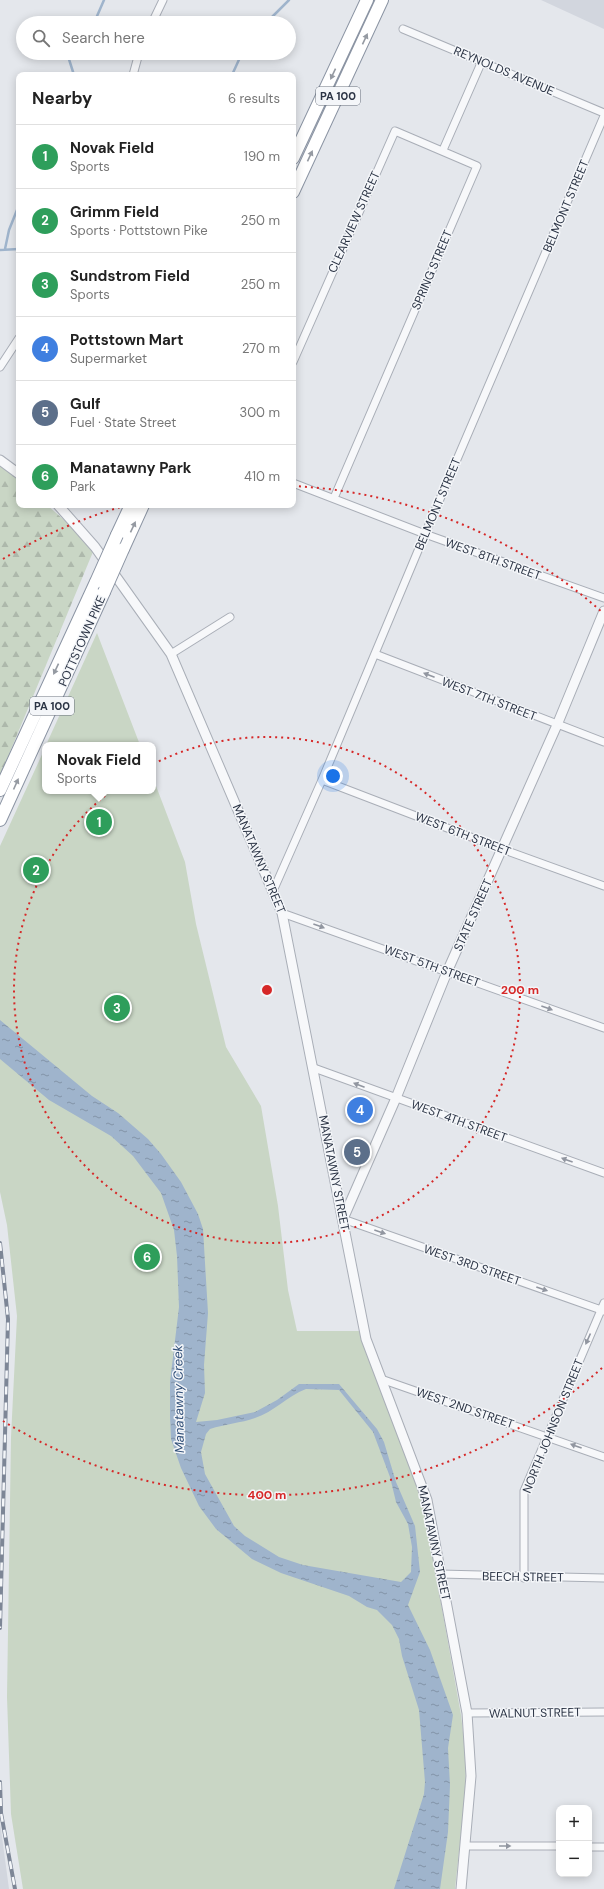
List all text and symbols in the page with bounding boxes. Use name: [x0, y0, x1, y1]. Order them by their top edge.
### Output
search box: [16, 16, 296, 60]
icon: search: [30, 27, 52, 49]
text: Search here: [62, 28, 145, 48]
one-way arrow: [362, 33, 368, 44]
street label: REYNOLDS AVENUE: [451, 43, 557, 99]
one-way arrow: [330, 68, 336, 79]
text: Nearby: [32, 87, 92, 109]
road number: PA 100: [316, 87, 360, 105]
text: 6 results: [228, 90, 280, 107]
text: Novak Field: [70, 138, 154, 158]
text: 1: [43, 148, 47, 165]
text: 190 m: [244, 148, 280, 165]
one-way arrow: [307, 151, 313, 162]
street label: BELMONT STREET: [539, 157, 593, 255]
text: Sports: [70, 158, 110, 175]
street label: CLEARVIEW STREET: [324, 168, 384, 275]
text: Grimm Field: [70, 202, 159, 222]
text: 2: [41, 212, 49, 229]
text: 250 m: [241, 212, 280, 229]
text: Sports · Pottstown Pike: [70, 222, 208, 239]
street label: SPRING STREET: [408, 227, 456, 312]
text: Sundstrom Field: [70, 266, 190, 286]
text: 3: [41, 276, 49, 293]
text: 250 m: [241, 276, 280, 293]
text: Sports: [70, 286, 110, 303]
text: Pottstown Mart: [70, 330, 183, 350]
text: 4: [41, 340, 49, 357]
text: 270 m: [242, 340, 280, 357]
text: Supermarket: [70, 350, 147, 367]
text: Gulf: [70, 394, 100, 414]
text: 5: [41, 404, 49, 421]
text: 300 m: [239, 404, 280, 421]
text: Fuel · State Street: [70, 414, 176, 431]
street label: BELMONT STREET: [411, 455, 465, 553]
text: Manatawny Park: [70, 458, 191, 478]
text: 6: [41, 468, 49, 485]
text: 410 m: [244, 468, 280, 485]
text: Park: [70, 478, 96, 495]
one-way arrow: [130, 521, 136, 533]
street label: WEST 8TH STREET: [443, 534, 543, 584]
street label: POTTSTOWN PIKE: [55, 593, 109, 689]
one-way arrow: [53, 663, 59, 674]
one-way arrow: [423, 672, 435, 678]
street label: WEST 7TH STREET: [439, 674, 539, 725]
road number: PA 100: [30, 697, 74, 715]
popup: [42, 742, 156, 794]
text: Novak Field: [57, 750, 141, 770]
your location: [323, 766, 343, 786]
text: Sports: [57, 770, 97, 787]
one-way arrow: [13, 779, 19, 790]
street label: MANATAWNY STREET: [229, 802, 289, 916]
pin: 1: [86, 807, 112, 837]
street label: WEST 6TH STREET: [413, 808, 513, 860]
pin: 2: [23, 855, 49, 885]
street label: STATE STREET: [450, 876, 496, 954]
one-way arrow: [313, 923, 325, 929]
street label: WEST 5TH STREET: [382, 941, 483, 991]
text: 200 m: [501, 982, 539, 998]
centre of rings: [260, 983, 274, 997]
pin: 3: [104, 993, 130, 1023]
one-way arrow: [541, 1005, 553, 1011]
one-way arrow: [353, 1081, 365, 1087]
pin: 4: [347, 1095, 373, 1125]
street label: WEST 4TH STREET: [409, 1096, 509, 1146]
street label: MANATAWNY STREET: [315, 1114, 353, 1232]
pin: 5: [344, 1137, 370, 1167]
one-way arrow: [561, 1157, 573, 1163]
one-way arrow: [374, 1229, 386, 1235]
street label: WEST 3RD STREET: [421, 1241, 523, 1289]
pin: 6: [134, 1242, 160, 1272]
one-way arrow: [536, 1287, 548, 1293]
one-way arrow: [585, 1333, 591, 1345]
water label: Manatawny Creek: [169, 1344, 188, 1453]
street label: NORTH JOHNSON STREET: [519, 1356, 587, 1495]
street label: WEST 2ND STREET: [414, 1384, 516, 1432]
one-way arrow: [570, 1443, 582, 1449]
street label: MANATAWNY STREET: [414, 1484, 454, 1602]
text: 400 m: [248, 1487, 286, 1503]
street label: BEECH STREET: [482, 1568, 564, 1586]
street label: WALNUT STREET: [489, 1704, 581, 1722]
map controls: [556, 1805, 592, 1877]
button: +: [556, 1805, 592, 1841]
button: −: [556, 1841, 592, 1877]
one-way arrow: [499, 1843, 512, 1849]

